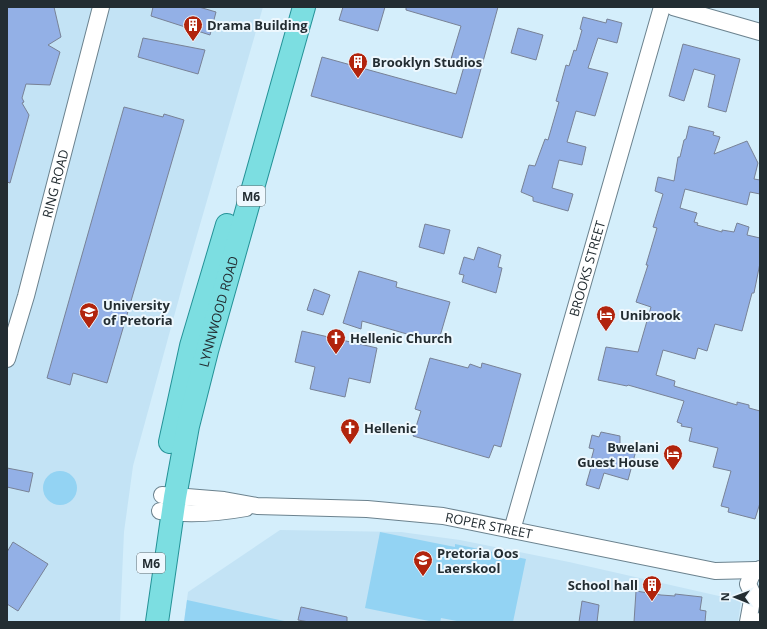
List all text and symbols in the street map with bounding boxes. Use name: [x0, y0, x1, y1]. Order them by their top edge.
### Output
building icon: Drama Building: [182, 14, 204, 42]
place label: Drama Building: [207, 16, 308, 34]
building icon: Brooklyn Studios: [347, 51, 369, 79]
place label: Brooklyn Studios: [372, 53, 482, 71]
street label: RING ROAD: [38, 147, 73, 220]
road number: M6: [237, 186, 265, 206]
street label: BROOKS STREET: [565, 218, 610, 319]
street label: LYNNWOOD ROAD: [194, 254, 242, 369]
place label: University of Pretoria: [103, 296, 173, 329]
school or university icon: University of Pretoria: [78, 301, 100, 329]
hotel icon: Unibrook: [595, 304, 617, 332]
place label: Unibrook: [620, 306, 682, 324]
church icon: Hellenic Church: [325, 327, 347, 355]
place label: Hellenic Church: [350, 329, 452, 347]
church icon: Hellenic: [339, 417, 361, 445]
place label: Hellenic: [364, 419, 417, 437]
place label: Bwelani Guest House: [577, 438, 659, 471]
hotel icon: Bwelani Guest House: [662, 443, 684, 471]
street label: ROPER STREET: [444, 508, 535, 543]
place label: Pretoria Oos Laerskool: [437, 544, 518, 577]
school or university icon: Pretoria Oos Laerskool: [412, 549, 434, 577]
road number: M6: [137, 553, 165, 573]
building icon: School hall: [641, 574, 663, 602]
place label: School hall: [568, 576, 638, 594]
north arrow: [715, 577, 755, 617]
text: N: [717, 592, 732, 601]

